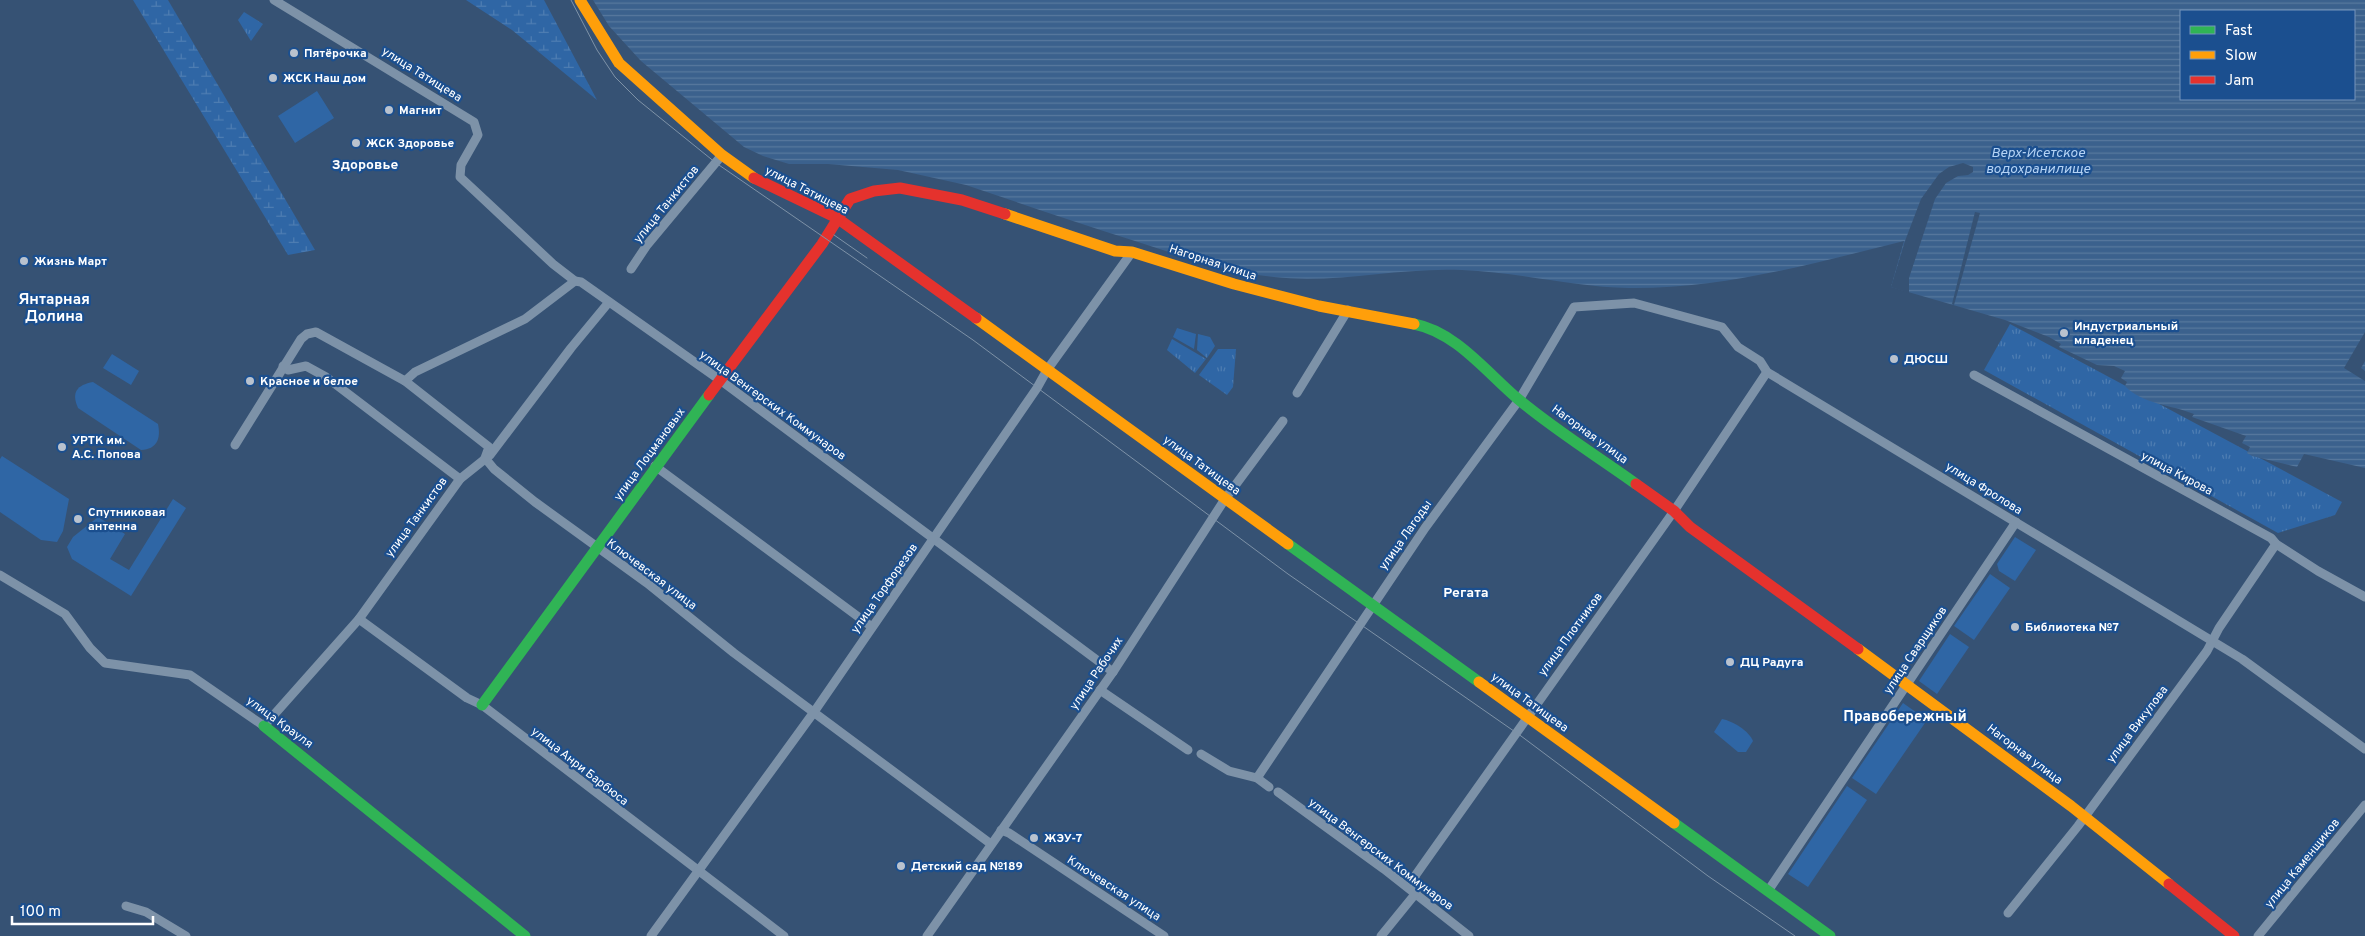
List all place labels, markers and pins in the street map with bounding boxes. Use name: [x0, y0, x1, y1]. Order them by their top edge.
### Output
place label: Пятёрочка: [304, 46, 367, 62]
marker: Пятёрочка: [288, 47, 300, 59]
place label: ЖСК Наш дом: [283, 71, 366, 87]
marker: ЖСК Наш дом: [267, 72, 279, 84]
place label: Магнит: [399, 103, 442, 119]
marker: Магнит: [383, 104, 395, 116]
place label: ЖСК Здоровье: [366, 136, 455, 152]
marker: ЖСК Здоровье: [350, 137, 362, 149]
place label: Жизнь Март: [34, 254, 107, 270]
marker: Жизнь Март: [18, 255, 30, 267]
place label: Индустриальный младенец: [2074, 319, 2178, 349]
marker: Индустриальный младенец: [2058, 327, 2070, 339]
place label: ДЮСШ: [1904, 352, 1948, 368]
marker: ДЮСШ: [1888, 353, 1900, 365]
place label: Красное и белое: [260, 374, 358, 390]
marker: Красное и белое: [244, 375, 256, 387]
place label: УРТК им. А.С. Попова: [72, 433, 141, 463]
marker: УРТК им. А.С. Попова: [56, 441, 68, 453]
place label: Спутниковая антенна: [88, 505, 166, 535]
marker: Спутниковая антенна: [72, 513, 84, 525]
place label: Библиотека №7: [2025, 620, 2119, 636]
marker: Библиотека №7: [2009, 621, 2021, 633]
place label: ДЦ Радуга: [1740, 655, 1803, 671]
marker: ДЦ Радуга: [1724, 656, 1736, 668]
place label: ЖЭУ-7: [1044, 831, 1082, 847]
marker: ЖЭУ-7: [1028, 832, 1040, 844]
place label: Детский сад №189: [911, 859, 1023, 875]
marker: Детский сад №189: [895, 860, 907, 872]

